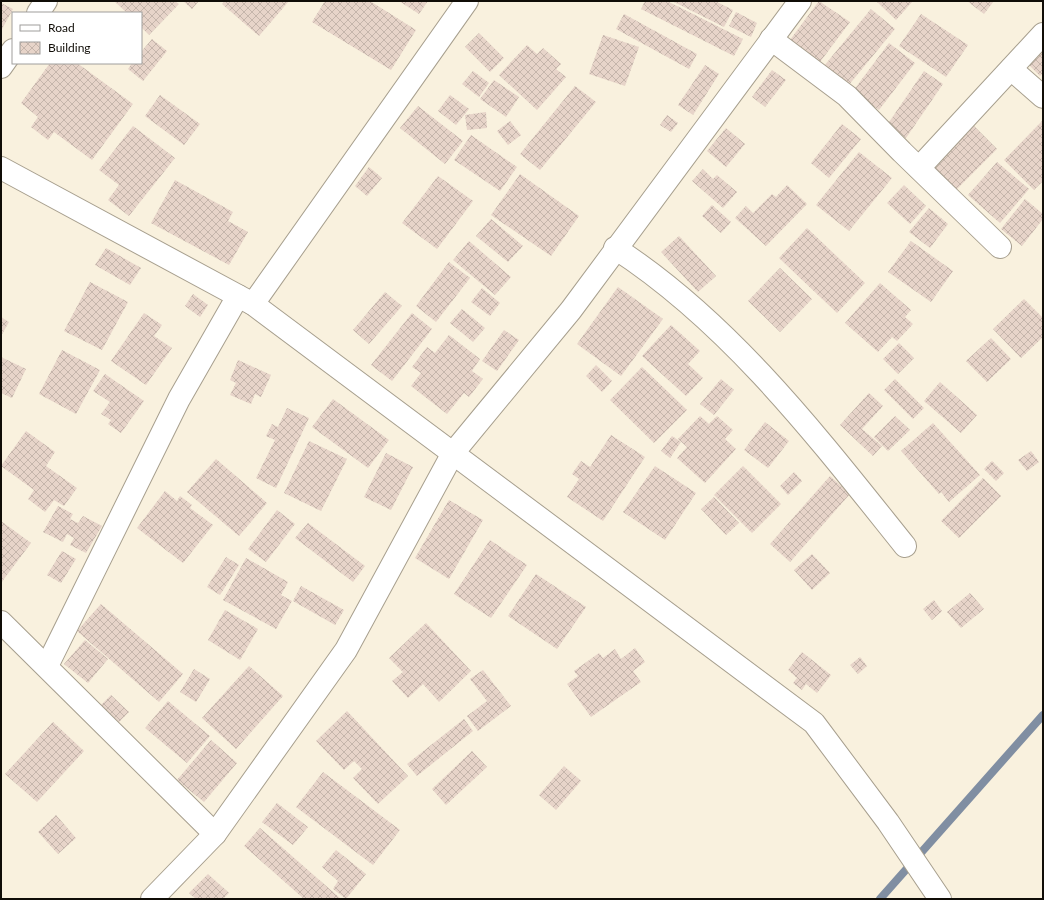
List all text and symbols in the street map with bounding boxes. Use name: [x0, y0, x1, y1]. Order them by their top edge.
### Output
legend: [12, 12, 142, 64]
text: Road: [48, 20, 75, 35]
text: Building: [48, 40, 91, 55]

